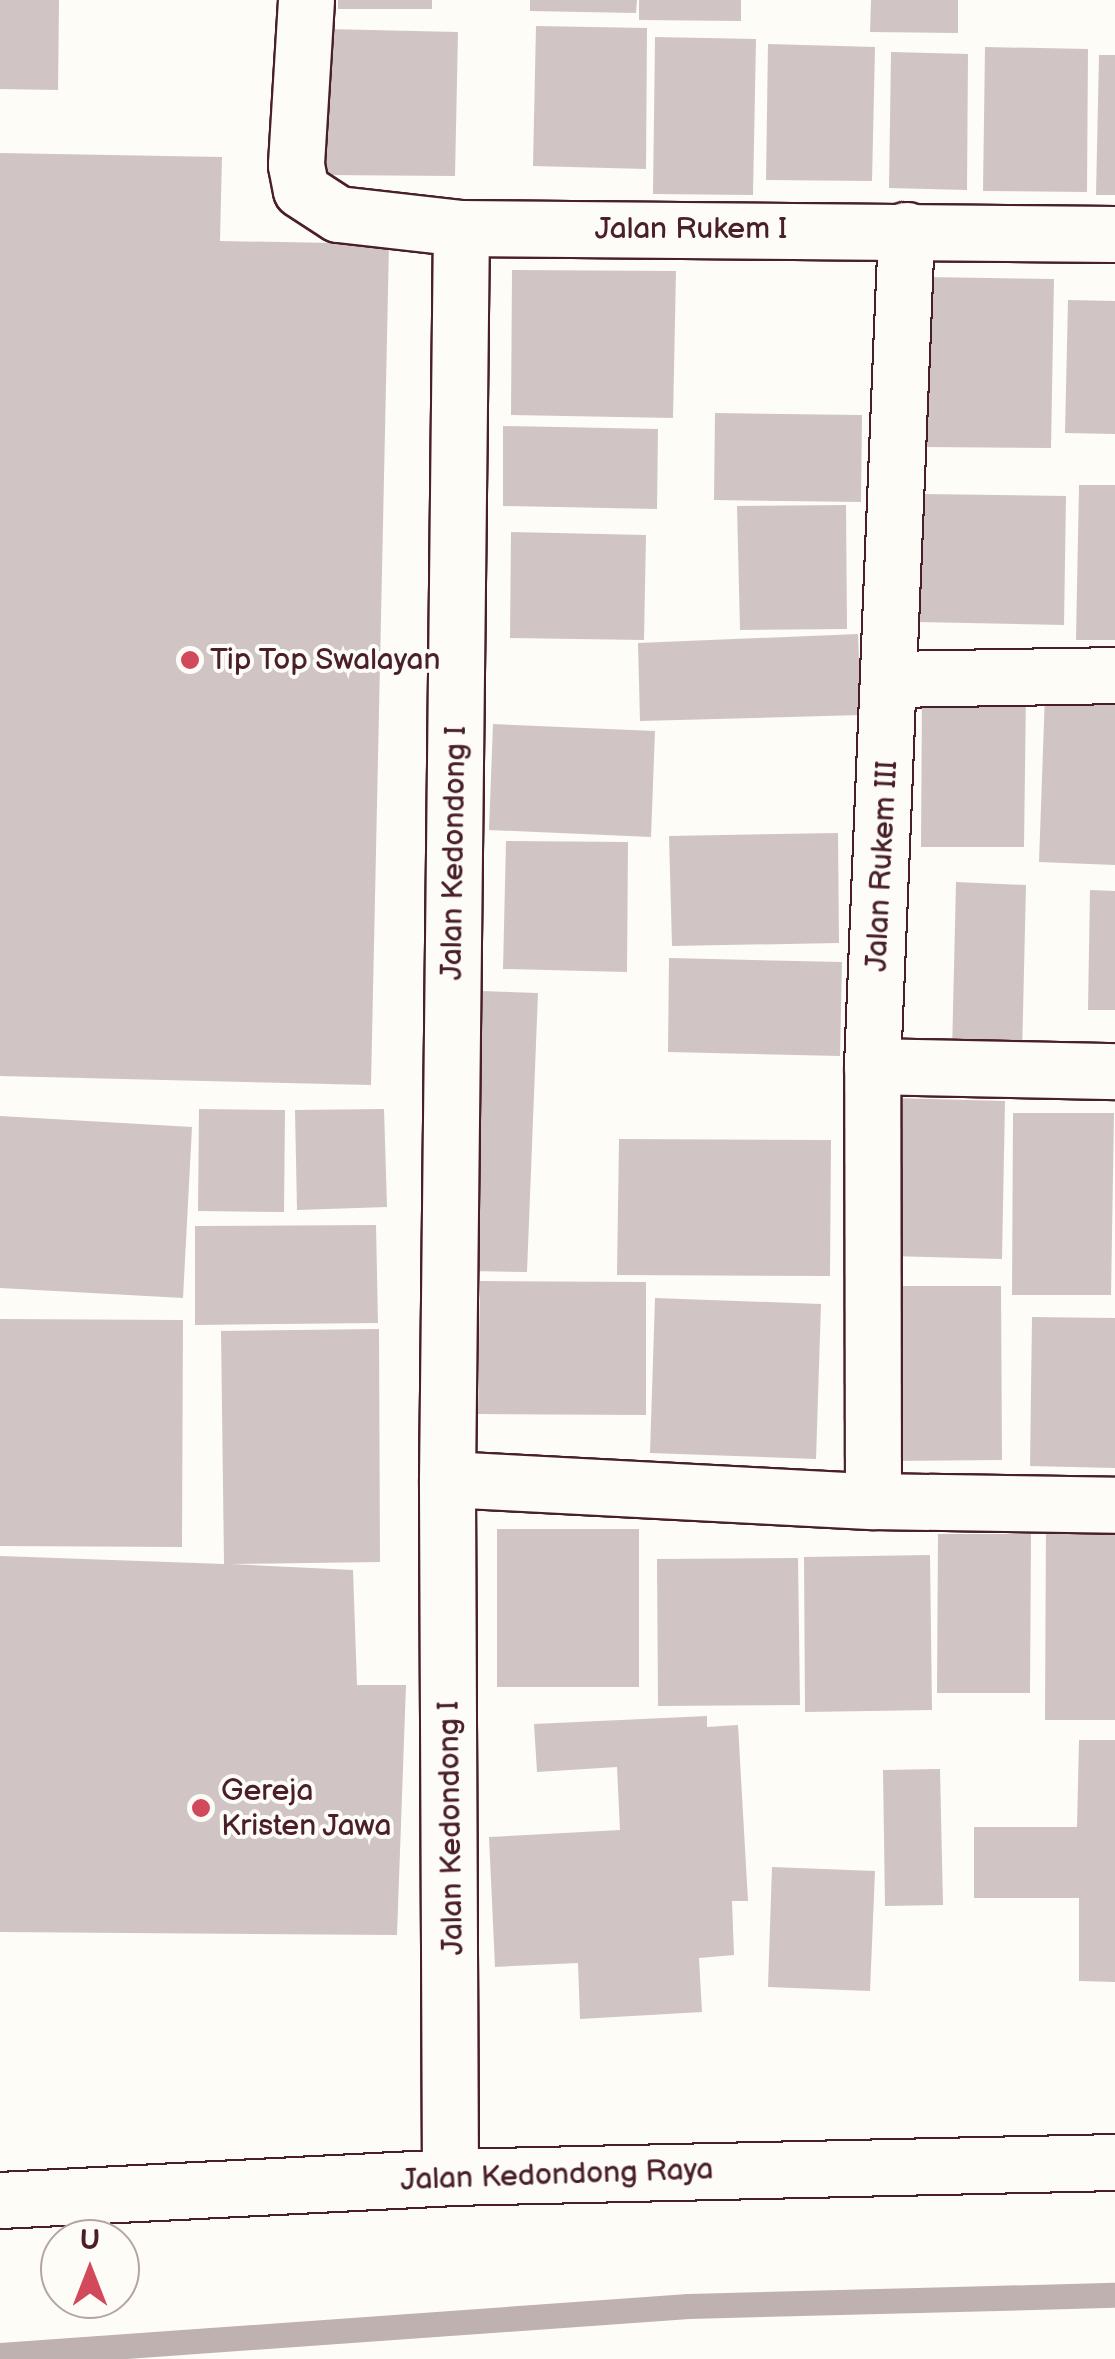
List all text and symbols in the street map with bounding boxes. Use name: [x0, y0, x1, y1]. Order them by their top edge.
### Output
street label: Jalan Rukem I: [595, 211, 787, 247]
place label: Tip Top Swalayan: [210, 642, 442, 678]
marker: Tip Top Swalayan: [179, 649, 201, 671]
street label: Jalan Kedondong I: [434, 726, 474, 980]
street label: Jalan Rukem III: [858, 760, 906, 972]
street label: Jalan Kedondong I: [431, 1701, 471, 1955]
place label: Gereja Kristen Jawa: [221, 1773, 393, 1844]
marker: Gereja Kristen Jawa: [190, 1797, 212, 1819]
street label: Jalan Kedondong Raya: [400, 2152, 714, 2198]
north arrow: [40, 2219, 140, 2319]
text: U: [80, 2224, 100, 2257]

